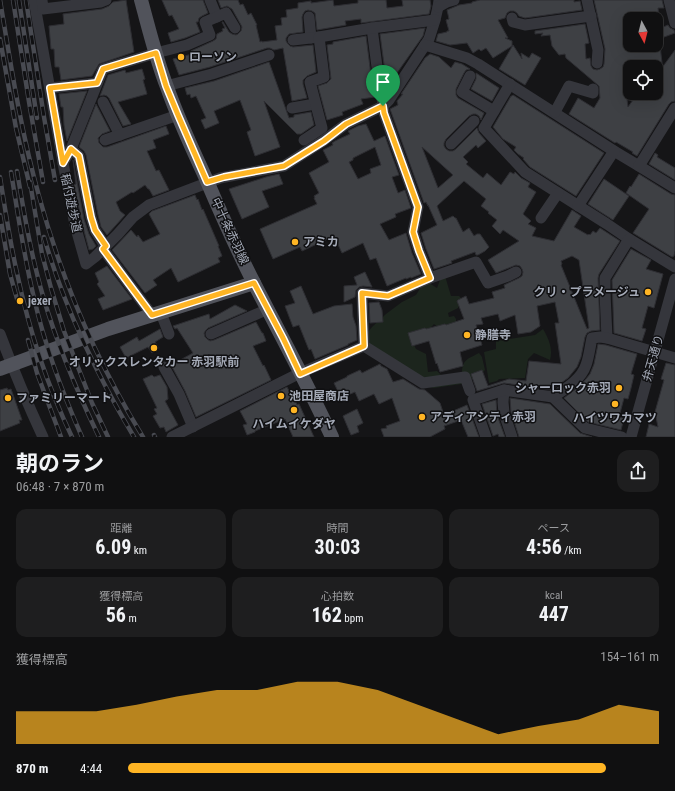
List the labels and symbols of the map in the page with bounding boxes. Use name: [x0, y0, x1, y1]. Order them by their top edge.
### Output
north arrow: [623, 12, 663, 52]
place label: ローソン: [189, 50, 237, 64]
marker: ローソン: [176, 52, 186, 62]
pin: [366, 65, 400, 106]
street label: 稲付遊歩道: [58, 172, 84, 234]
street label: 中十条赤羽線: [208, 195, 252, 267]
place label: アミカ: [303, 235, 339, 249]
marker: アミカ: [290, 237, 300, 247]
place label: クリ・プラメージュ: [533, 285, 640, 299]
marker: クリ・プラメージュ: [643, 287, 653, 297]
place label: jexer: [27, 294, 52, 308]
marker: jexer: [15, 296, 25, 306]
place label: 静膳寺: [475, 328, 511, 342]
marker: 静膳寺: [462, 330, 472, 340]
street label: 弁天通り: [640, 333, 666, 383]
marker: オリックスレンタカー 赤羽駅前: [149, 343, 159, 353]
place label: オリックスレンタカー 赤羽駅前: [69, 355, 239, 369]
place label: シャーロック赤羽: [515, 381, 611, 395]
marker: シャーロック赤羽: [614, 383, 624, 393]
place label: 池田屋商店: [289, 389, 349, 403]
place label: ファミリーマート: [16, 391, 112, 405]
marker: 池田屋商店: [276, 391, 286, 401]
marker: ファミリーマート: [3, 393, 13, 403]
marker: ハイツワカマツ: [610, 399, 620, 409]
marker: ハイムイケダヤ: [289, 405, 299, 415]
place label: アディアシティ赤羽: [430, 410, 536, 424]
place label: ハイツワカマツ: [573, 411, 657, 425]
marker: アディアシティ赤羽: [417, 412, 427, 422]
place label: ハイムイケダヤ: [252, 417, 336, 431]

